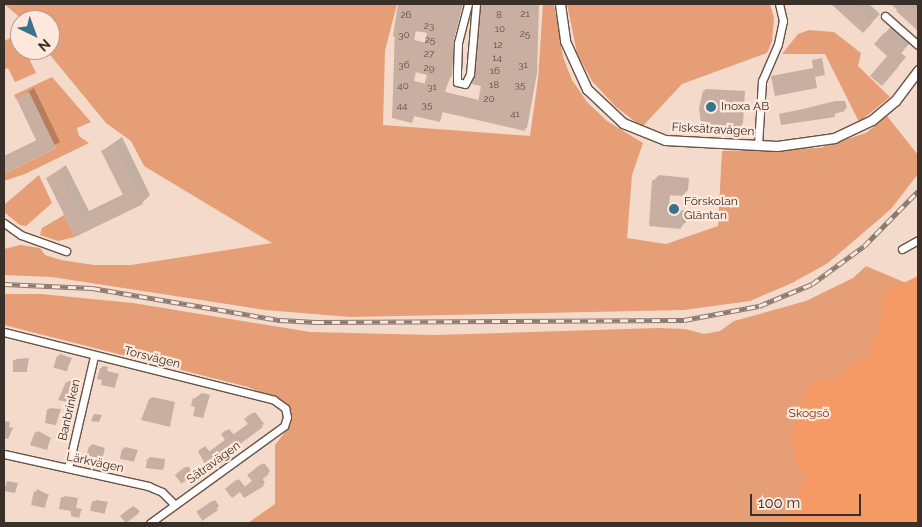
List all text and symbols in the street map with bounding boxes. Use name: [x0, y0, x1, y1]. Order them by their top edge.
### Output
house number: 21: [520, 8, 530, 20]
house number: 26: [400, 9, 412, 21]
house number: 8: [496, 9, 502, 21]
north arrow: [10, 10, 60, 60]
house number: 23: [424, 20, 434, 32]
house number: 10: [495, 23, 505, 35]
house number: 25: [520, 28, 530, 40]
house number: 30: [398, 29, 410, 41]
house number: 25: [425, 34, 435, 46]
text: N: [35, 36, 54, 55]
house number: 12: [493, 39, 503, 51]
house number: 27: [424, 48, 434, 60]
house number: 14: [492, 52, 502, 64]
house number: 36: [398, 59, 410, 71]
house number: 31: [518, 59, 528, 71]
house number: 29: [423, 62, 435, 74]
house number: 16: [490, 65, 500, 77]
house number: 18: [489, 79, 499, 91]
house number: 35: [515, 79, 525, 91]
house number: 40: [397, 80, 409, 92]
house number: 31: [427, 81, 437, 93]
house number: 20: [483, 93, 495, 105]
house number: 35: [422, 99, 432, 111]
house number: 44: [397, 100, 407, 112]
place label: Inoxa AB: [721, 100, 770, 114]
marker: Inoxa AB: [705, 101, 717, 113]
house number: 41: [510, 108, 520, 120]
street label: Fisksätravägen: [671, 121, 755, 139]
place label: Förskolan Gläntan: [684, 195, 738, 223]
marker: Förskolan Gläntan: [668, 203, 680, 215]
street label: Torsvägen: [122, 344, 182, 372]
street label: Banbrinken: [56, 378, 84, 442]
park label: Skogsö: [789, 407, 829, 421]
street label: Sätravägen: [184, 439, 244, 487]
street label: Lärkvägen: [65, 450, 125, 476]
scale bar: [752, 484, 863, 516]
text: 100 m: [758, 494, 800, 512]

